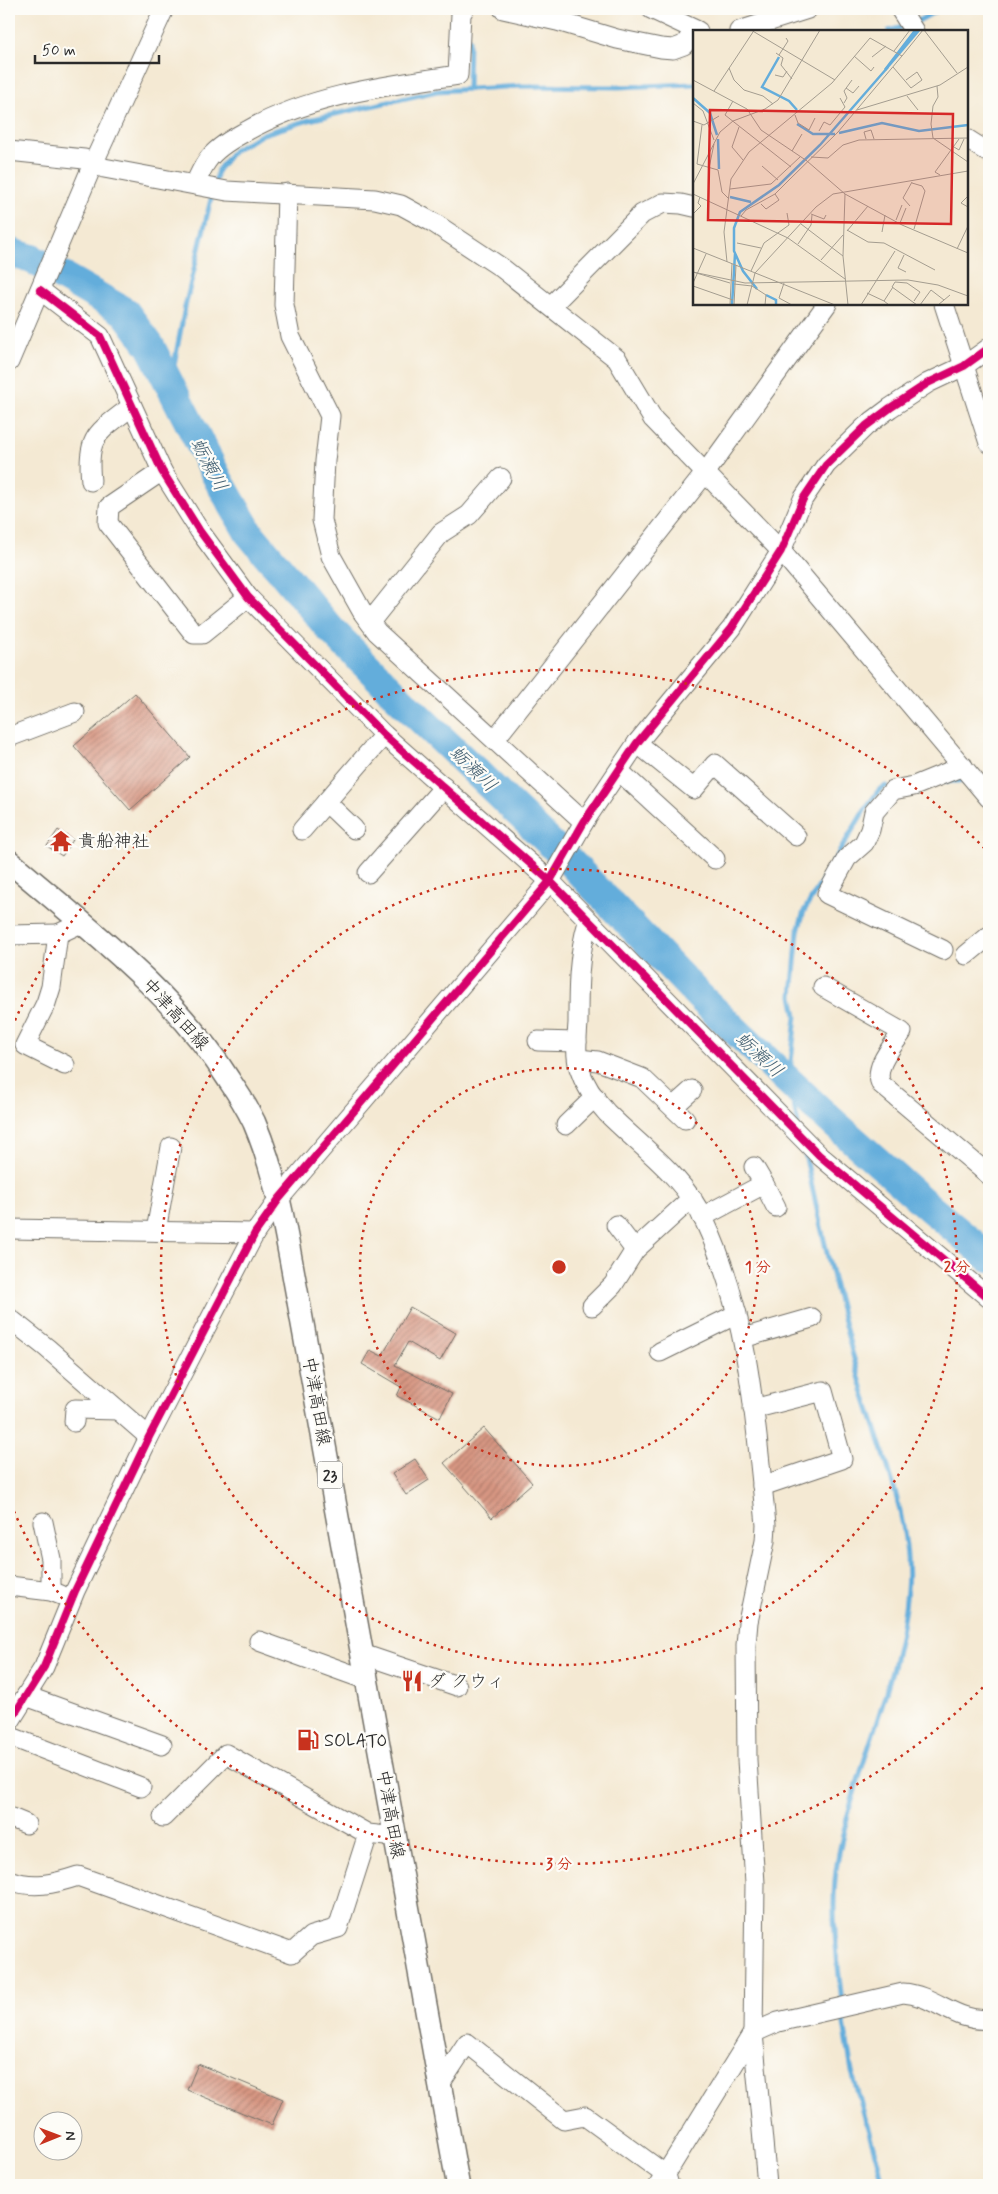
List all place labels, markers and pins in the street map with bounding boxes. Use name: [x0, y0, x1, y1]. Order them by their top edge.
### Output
temple icon: 貴船神社: [48, 828, 74, 854]
place label: 貴船神社: [78, 830, 150, 854]
centre of rings: [550, 1258, 568, 1276]
restaurant icon: ダ クウィ: [399, 1668, 425, 1694]
place label: ダ クウィ: [428, 1670, 505, 1694]
fuel station icon: SOLATO: [295, 1727, 321, 1753]
place label: SOLATO: [324, 1729, 387, 1753]

